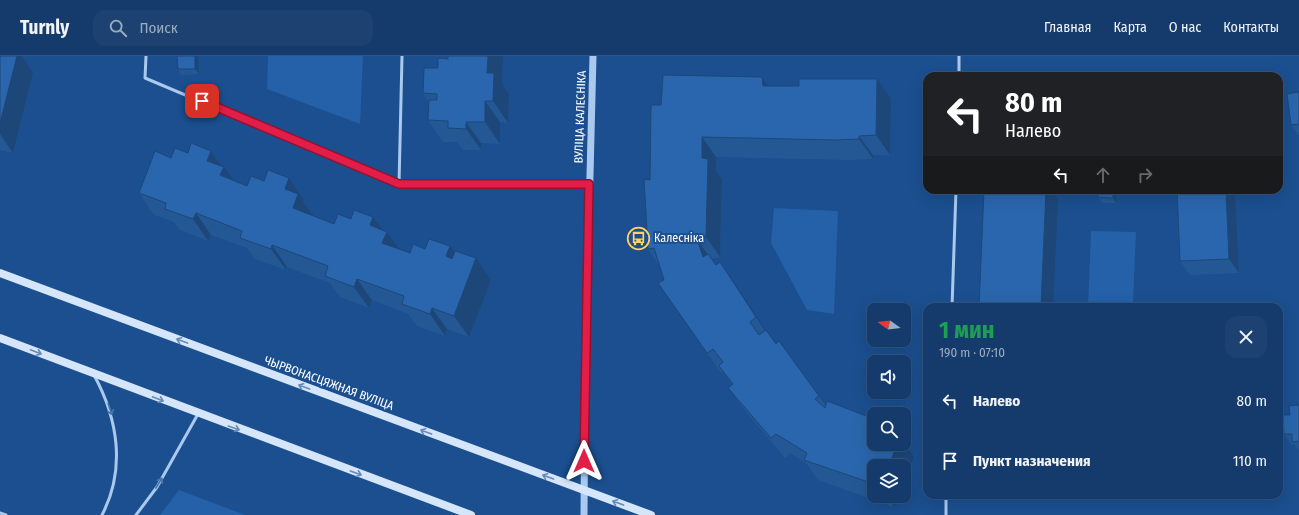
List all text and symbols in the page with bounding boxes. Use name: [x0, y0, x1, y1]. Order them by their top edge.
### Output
search box: [93, 10, 373, 46]
text: Turnly: [20, 16, 69, 39]
icon: search: [107, 17, 129, 39]
text: Поиск: [139, 19, 178, 37]
text: Главная: [1044, 19, 1091, 36]
text: Карта: [1113, 19, 1147, 36]
text: О нас: [1169, 19, 1201, 36]
text: Контакты: [1223, 19, 1279, 36]
street label: ВУЛІЦА КАЛЕСНІКА: [571, 70, 589, 164]
pin: [185, 84, 219, 118]
text: 80 m: [1005, 86, 1062, 119]
icon: left: [939, 88, 991, 140]
icon: arrive: [191, 90, 213, 112]
text: Налево: [1005, 120, 1061, 142]
icon: left: [1050, 164, 1072, 186]
icon: ahead: [1092, 164, 1114, 186]
icon: right: [1134, 164, 1156, 186]
bus stop icon: Калесніка: [625, 225, 651, 251]
place label: Калесніка: [654, 231, 704, 245]
north arrow: [867, 303, 911, 347]
map controls: [867, 303, 911, 503]
text: 1 мин: [939, 316, 994, 344]
button: close: [1225, 316, 1267, 358]
one-way arrow: [176, 337, 189, 344]
text: 190 m · 07:10: [939, 345, 1005, 360]
one-way arrow: [30, 349, 42, 357]
street label: ЧЫРВОНАСЦЯЖНАЯ ВУЛІЦА: [262, 353, 396, 413]
button: sound: [867, 355, 911, 399]
one-way arrow: [298, 382, 310, 390]
icon: left: [939, 390, 961, 412]
text: Налево: [973, 392, 1020, 410]
text: 80 m: [1237, 392, 1267, 410]
one-way arrow: [151, 395, 163, 403]
one-way arrow: [106, 403, 114, 415]
button: search: [867, 407, 911, 451]
one-way arrow: [228, 424, 240, 432]
one-way arrow: [419, 428, 432, 435]
position arrow: [563, 440, 605, 482]
icon: arrive: [939, 450, 961, 472]
text: Пункт назначения: [973, 452, 1091, 470]
text: 110 m: [1233, 452, 1267, 470]
button: layers: [867, 459, 911, 503]
one-way arrow: [350, 470, 363, 477]
one-way arrow: [542, 473, 554, 481]
one-way arrow: [155, 478, 163, 489]
one-way arrow: [612, 498, 624, 506]

